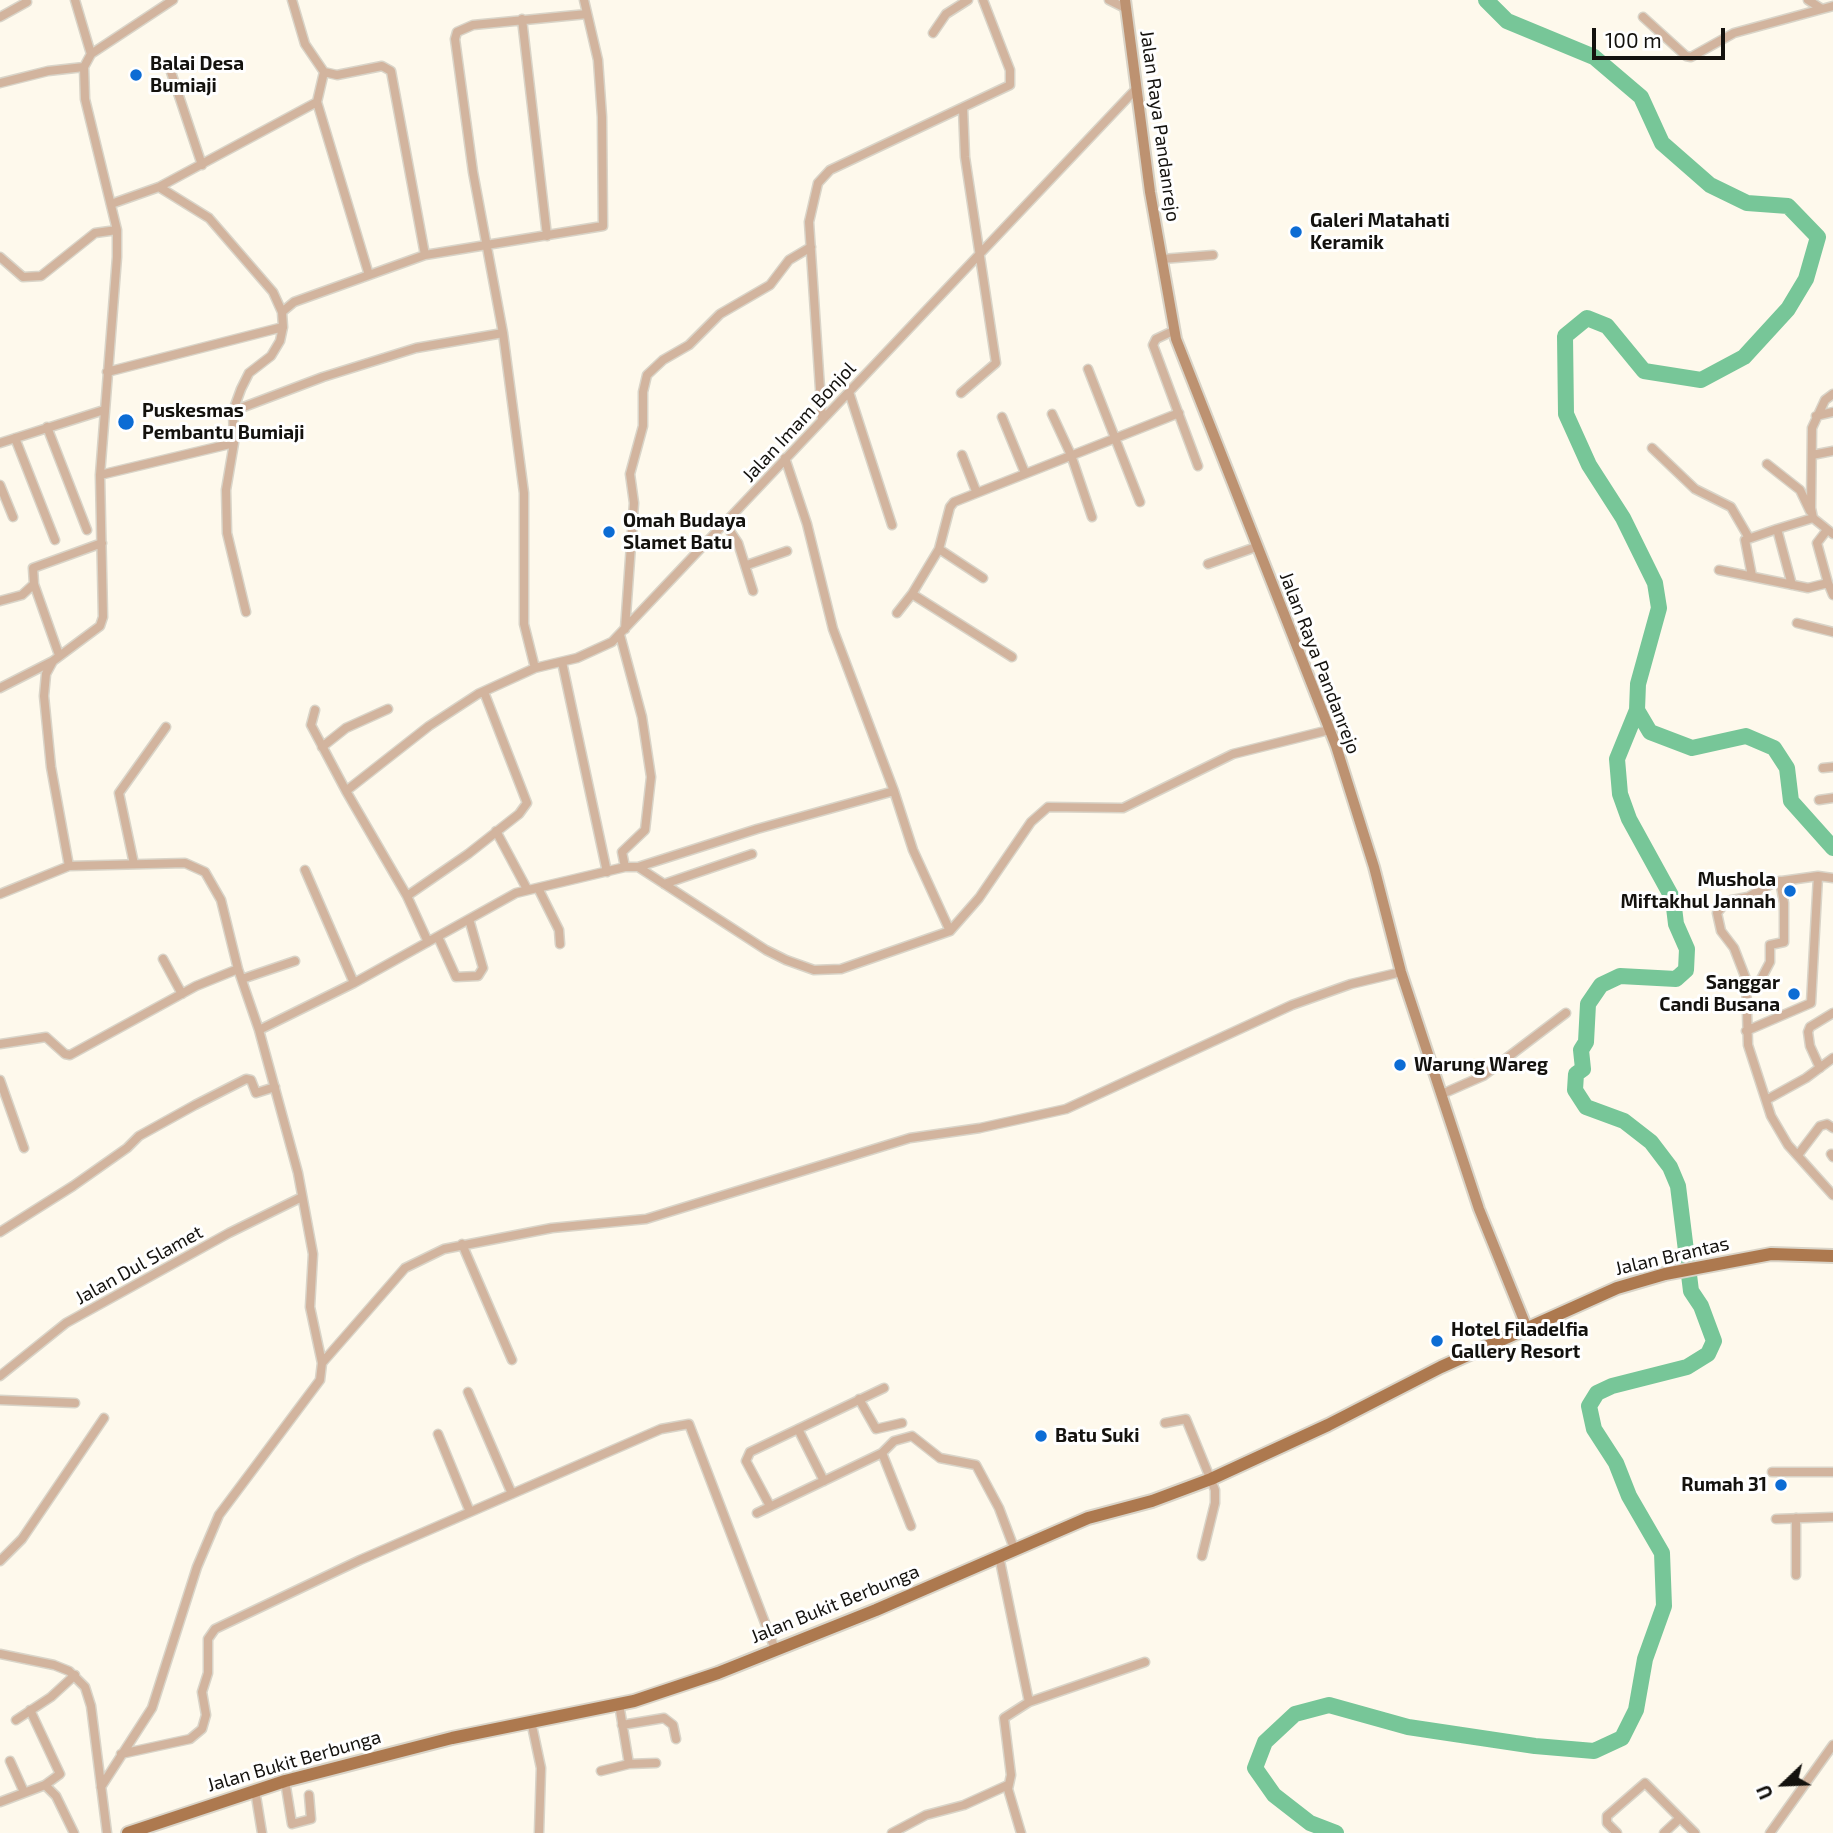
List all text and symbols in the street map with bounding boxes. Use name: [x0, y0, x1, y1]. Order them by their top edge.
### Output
scale bar: [1595, 14, 1728, 58]
text: 100 m: [1605, 27, 1662, 52]
street label: Jalan Raya Pandanrejo: [1135, 29, 1185, 223]
place label: Balai Desa Bumiaji: [150, 53, 244, 97]
marker: Balai Desa Bumiaji: [128, 67, 144, 83]
place label: Galeri Matahati Keramik: [1310, 210, 1450, 254]
marker: Galeri Matahati Keramik: [1288, 224, 1304, 240]
street label: Jalan Imam Bonjol: [737, 357, 861, 487]
place label: Puskesmas Pembantu Bumiaji: [142, 400, 305, 444]
marker: Puskesmas Pembantu Bumiaji: [116, 412, 136, 432]
place label: Omah Budaya Slamet Batu: [623, 510, 746, 554]
marker: Omah Budaya Slamet Batu: [601, 524, 617, 540]
street label: Jalan Raya Pandanrejo: [1275, 569, 1365, 757]
place label: Mushola Miftakhul Jannah: [1620, 869, 1776, 913]
marker: Mushola Miftakhul Jannah: [1782, 883, 1798, 899]
place label: Sanggar Candi Busana: [1659, 972, 1780, 1016]
marker: Sanggar Candi Busana: [1786, 986, 1802, 1002]
place label: Warung Wareg: [1414, 1054, 1548, 1076]
marker: Warung Wareg: [1392, 1057, 1408, 1073]
street label: Jalan Dul Slamet: [71, 1221, 207, 1309]
street label: Jalan Brantas: [1613, 1232, 1731, 1280]
place label: Hotel Filadelfia Gallery Resort: [1451, 1319, 1589, 1363]
marker: Hotel Filadelfia Gallery Resort: [1429, 1333, 1445, 1349]
place label: Batu Suki: [1055, 1425, 1139, 1447]
marker: Batu Suki: [1033, 1428, 1049, 1444]
place label: Rumah 31: [1681, 1474, 1767, 1496]
marker: Rumah 31: [1773, 1477, 1789, 1493]
street label: Jalan Bukit Berbunga: [747, 1560, 923, 1648]
street label: Jalan Bukit Berbunga: [204, 1725, 384, 1797]
north arrow: [1749, 1749, 1819, 1819]
text: U: [1751, 1782, 1777, 1803]

